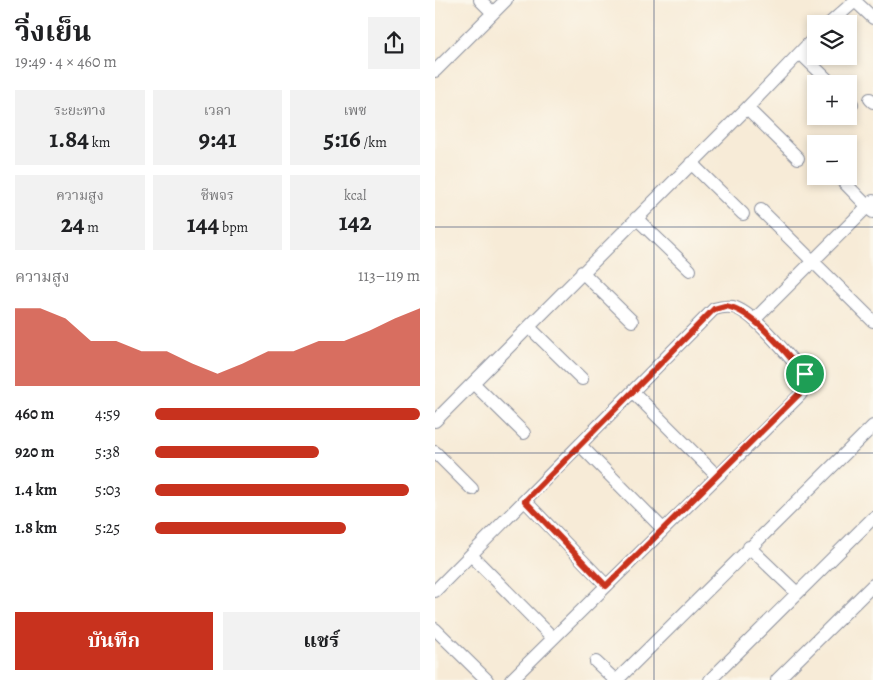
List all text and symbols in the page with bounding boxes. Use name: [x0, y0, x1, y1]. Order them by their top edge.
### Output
text: วิ่งเย็น: [15, 13, 91, 51]
map controls: [807, 15, 857, 185]
button: layers: [807, 15, 857, 65]
button: share: [368, 17, 420, 69]
text: 19:49 · 4 × 460 m: [15, 51, 117, 73]
button: +: [807, 75, 857, 125]
text: ระยะทาง: [54, 101, 106, 120]
text: เวลา: [204, 101, 231, 120]
text: เพซ: [343, 101, 367, 120]
text: 1.84: [49, 122, 89, 156]
text: 9:41: [198, 122, 237, 156]
text: 5:16: [324, 122, 361, 156]
text: km: [89, 133, 110, 152]
text: /km: [361, 133, 387, 152]
button: −: [807, 135, 857, 185]
text: ความสูง: [56, 186, 104, 205]
text: ชีพจร: [201, 186, 234, 205]
text: kcal: [344, 186, 366, 205]
text: 142: [339, 205, 372, 239]
text: 24: [61, 207, 85, 241]
text: 144: [187, 207, 219, 241]
text: m: [85, 218, 99, 237]
text: bpm: [219, 218, 248, 237]
text: 113–119 m: [358, 265, 420, 287]
text: ความสูง: [15, 266, 70, 288]
pin: [784, 353, 826, 395]
icon: arrive: [791, 360, 819, 388]
text: 460 m: [15, 403, 54, 425]
text: 4:59: [95, 403, 120, 425]
text: 920 m: [15, 441, 54, 463]
text: 5:38: [95, 441, 120, 463]
text: 1.4 km: [15, 479, 57, 501]
text: 5:03: [95, 479, 121, 501]
text: 1.8 km: [15, 517, 57, 539]
text: 5:25: [95, 517, 120, 539]
button: บันทึก: [15, 612, 213, 670]
button: แชร์: [223, 612, 420, 670]

